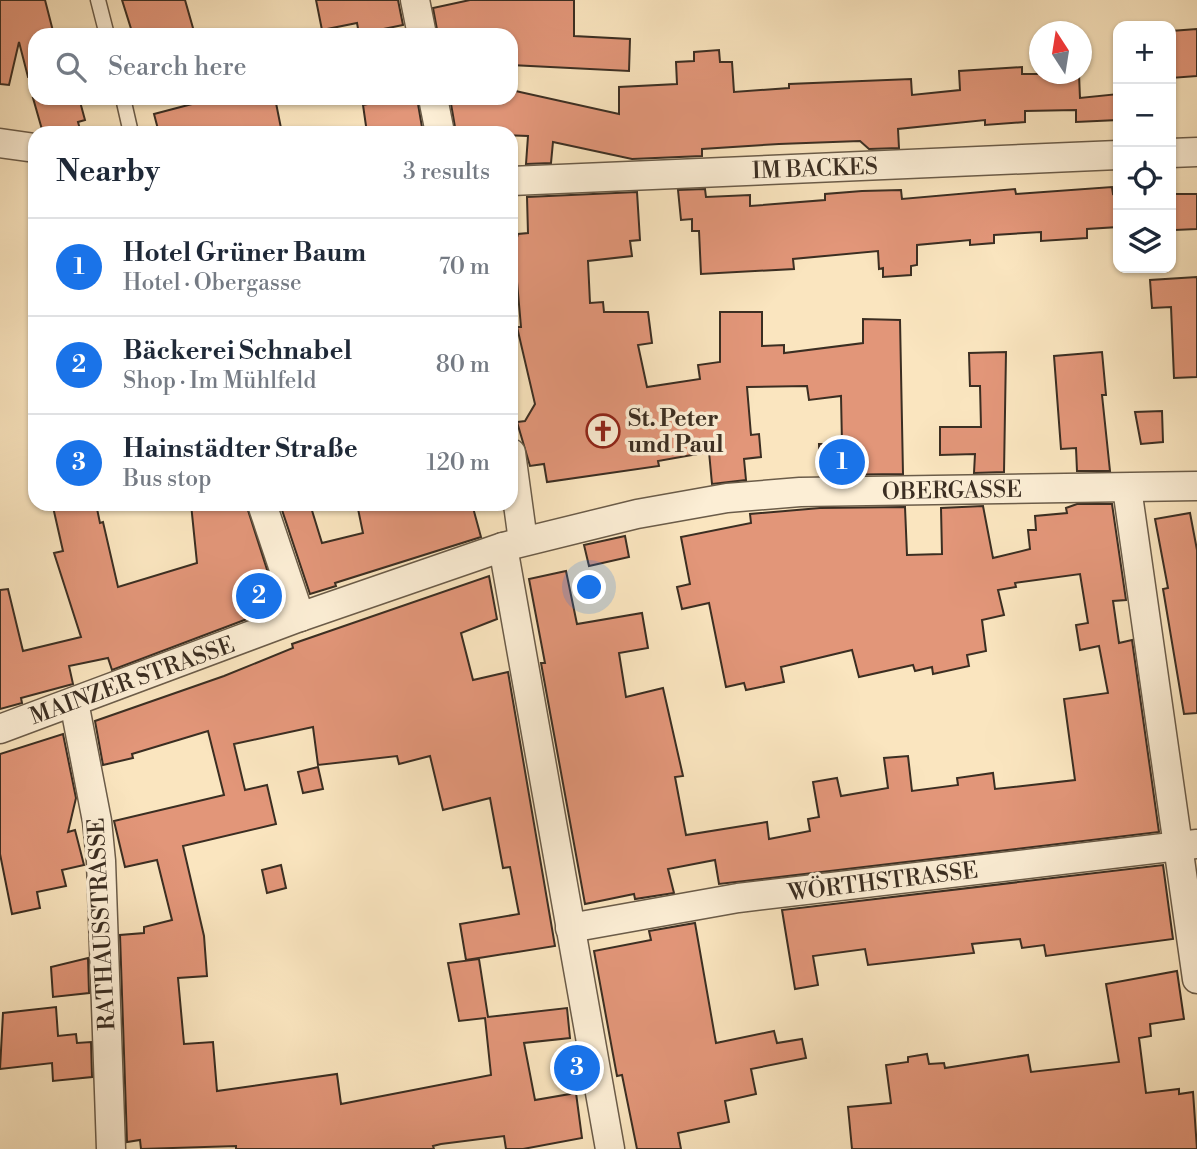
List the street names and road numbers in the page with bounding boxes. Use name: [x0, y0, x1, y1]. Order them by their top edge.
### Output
street label: IM BACKES: [752, 153, 879, 185]
street label: OBERGASSE: [882, 476, 1022, 506]
street label: MAINZER STRASSE: [26, 631, 239, 731]
street label: RATHAUSSTRASSE: [82, 817, 122, 1031]
street label: WÖRTHSTRASSE: [785, 854, 980, 908]

